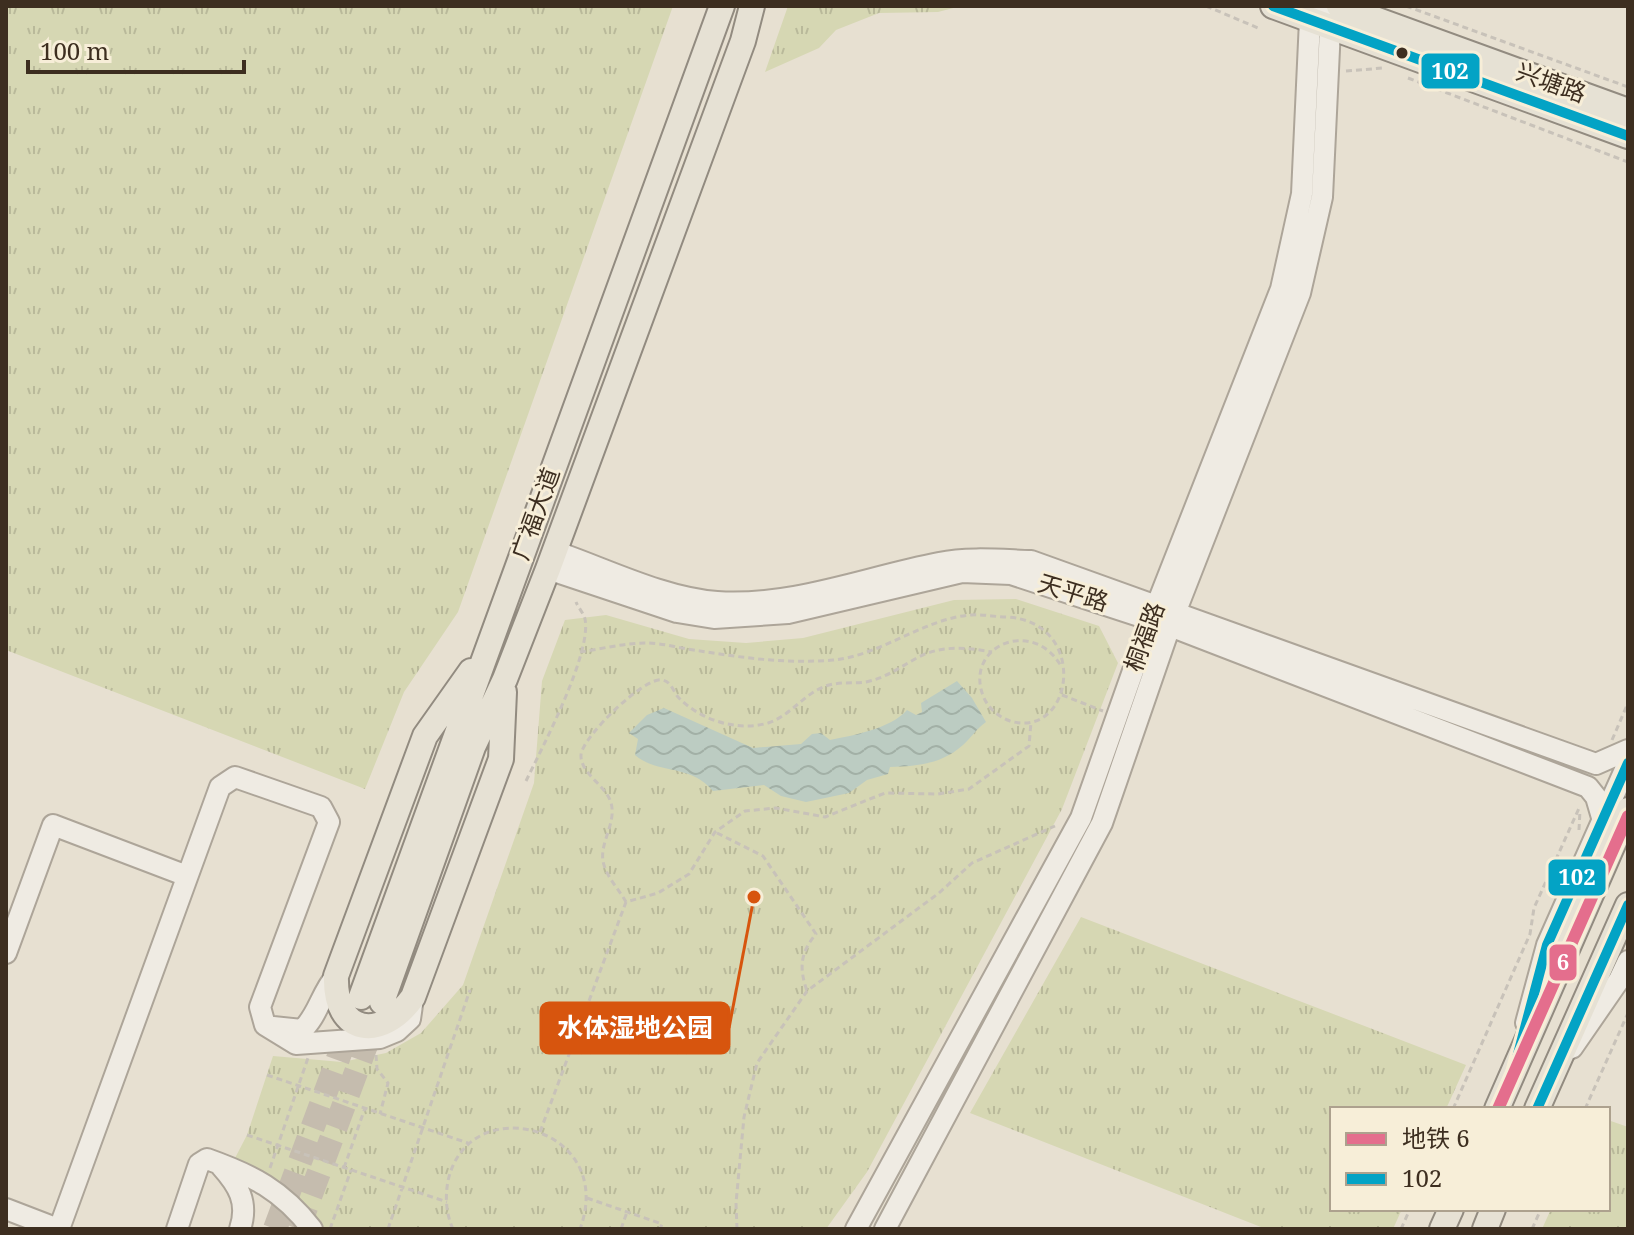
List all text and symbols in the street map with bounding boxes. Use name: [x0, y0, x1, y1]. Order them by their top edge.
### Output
scale bar: [28, 24, 244, 74]
text: 100 m: [40, 34, 109, 67]
unlabelled marker: [1394, 45, 1410, 61]
line badge: 102: [1420, 52, 1481, 90]
street label: 兴塘路: [1512, 54, 1591, 109]
text: 102: [1431, 55, 1469, 85]
street label: 广福大道: [503, 463, 567, 564]
street label: 天平路: [1034, 565, 1113, 618]
street label: 桐福路: [1116, 597, 1171, 676]
line badge: 102: [1547, 858, 1607, 897]
text: 102: [1558, 861, 1596, 891]
line badge: 6: [1548, 943, 1578, 982]
text: 6: [1557, 946, 1569, 976]
callout: 水体湿地公园: [541, 1003, 729, 1053]
text: 水体湿地公园: [557, 1009, 713, 1045]
legend: [1330, 1107, 1610, 1211]
text: 地铁 6: [1402, 1121, 1470, 1154]
text: 102: [1402, 1161, 1442, 1194]

